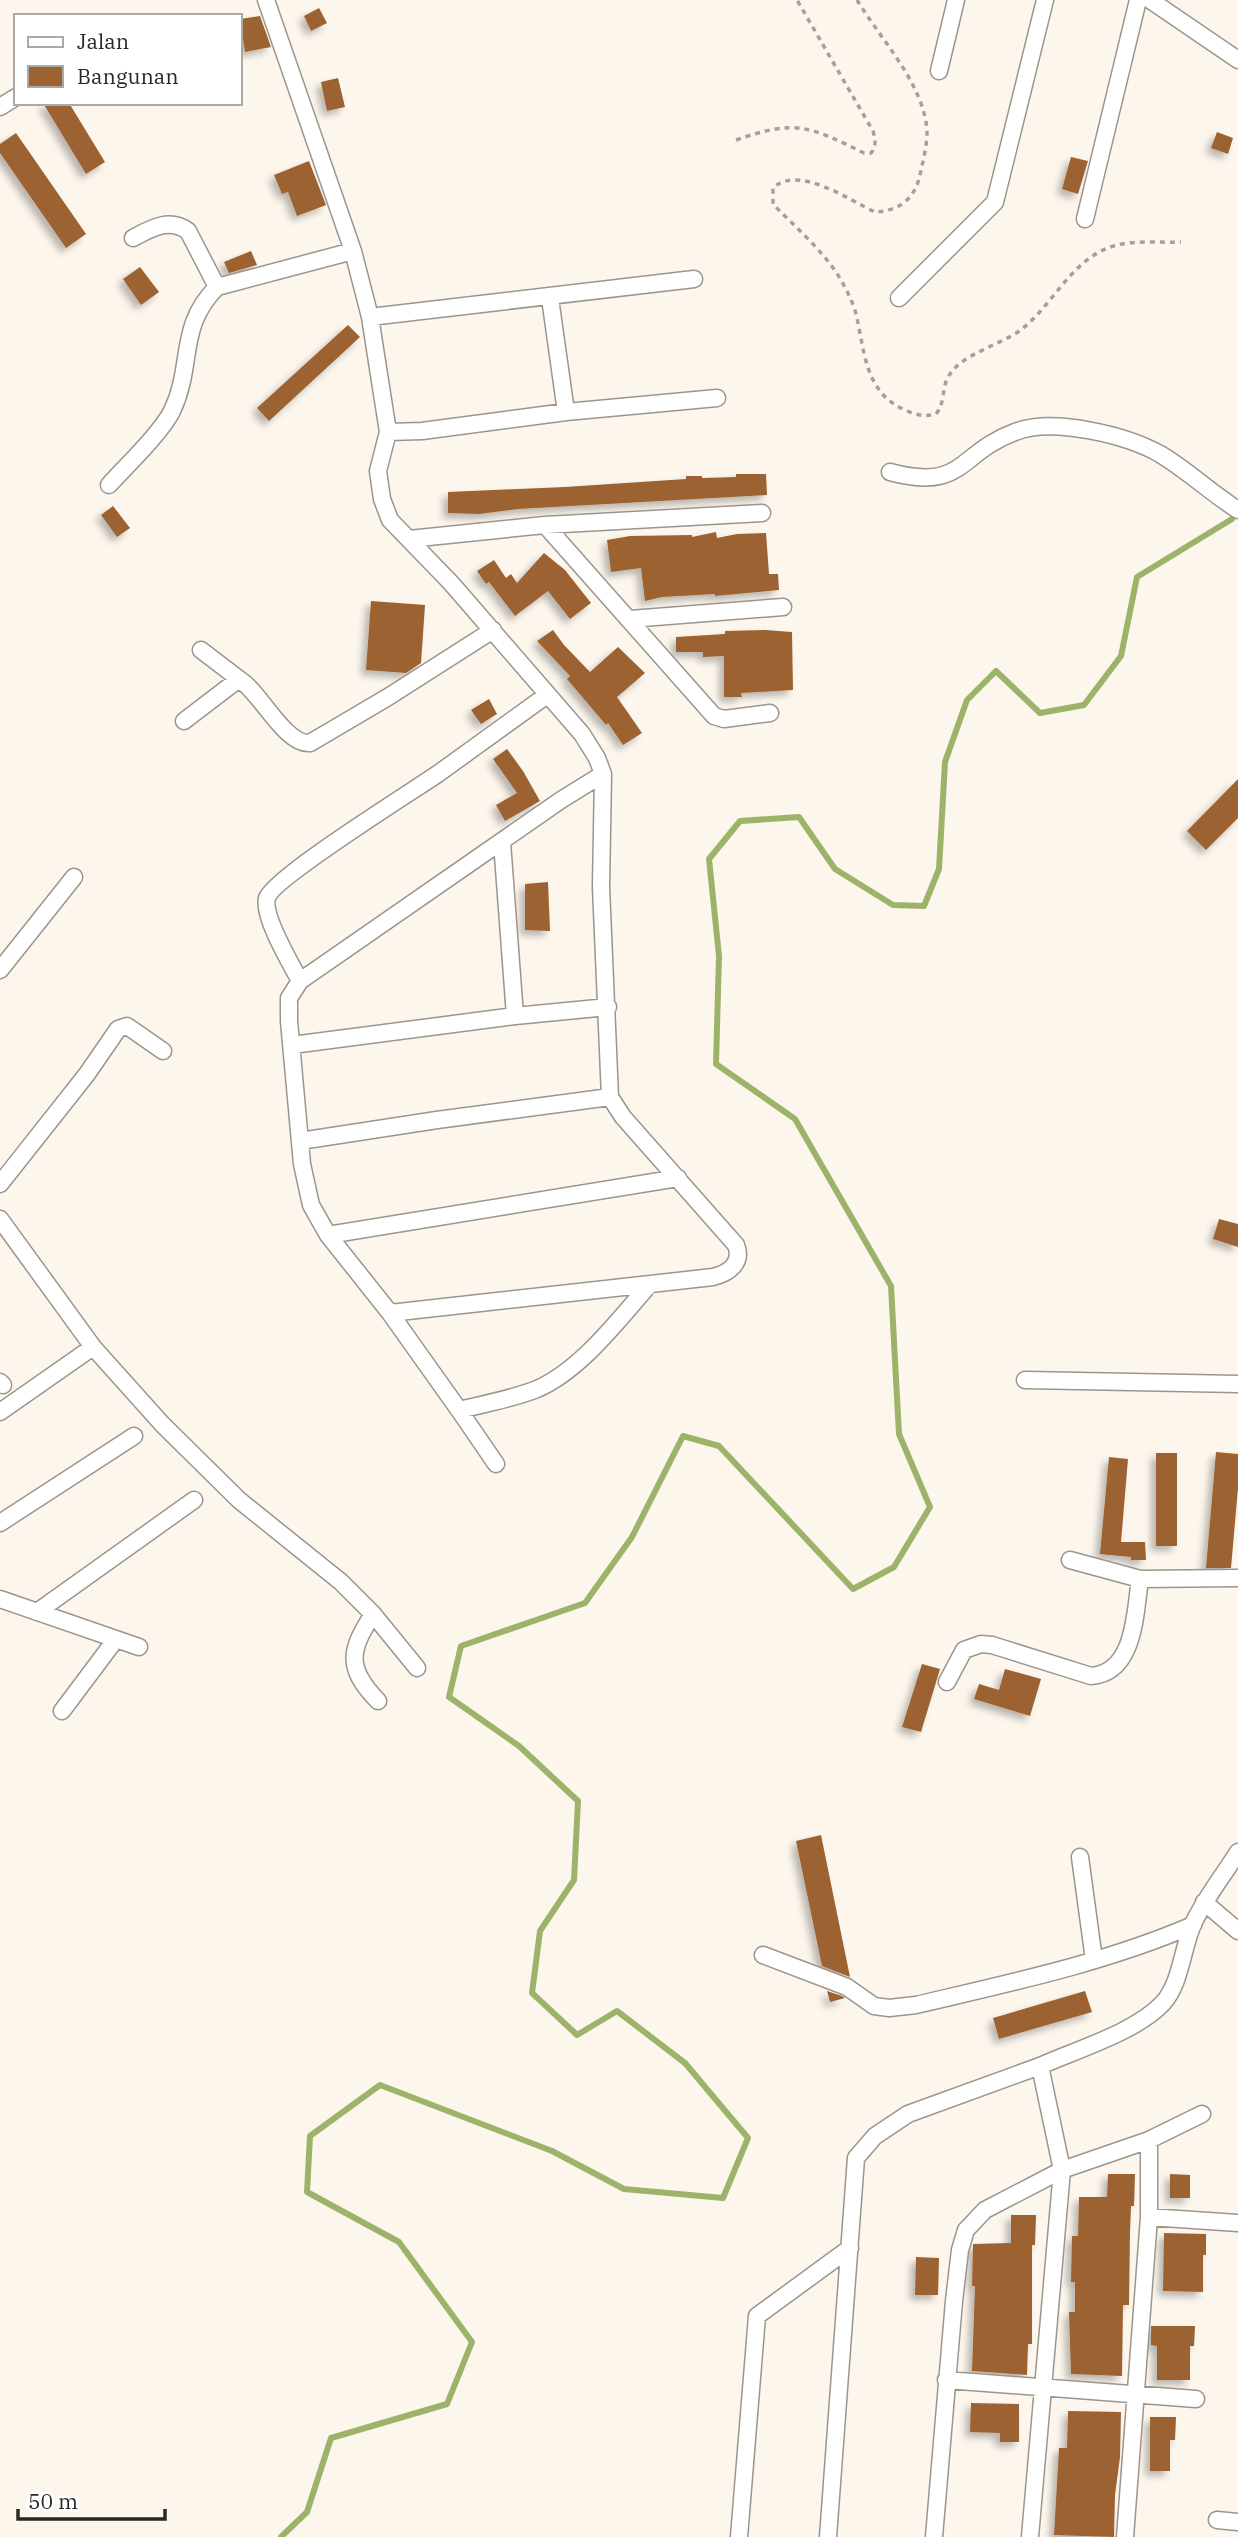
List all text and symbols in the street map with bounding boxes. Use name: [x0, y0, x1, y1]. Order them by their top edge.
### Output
legend: [14, 14, 242, 105]
text: Jalan: [77, 27, 129, 55]
text: Bangunan: [77, 62, 179, 90]
scale bar: [18, 2478, 164, 2522]
text: 50 m: [28, 2487, 78, 2515]

